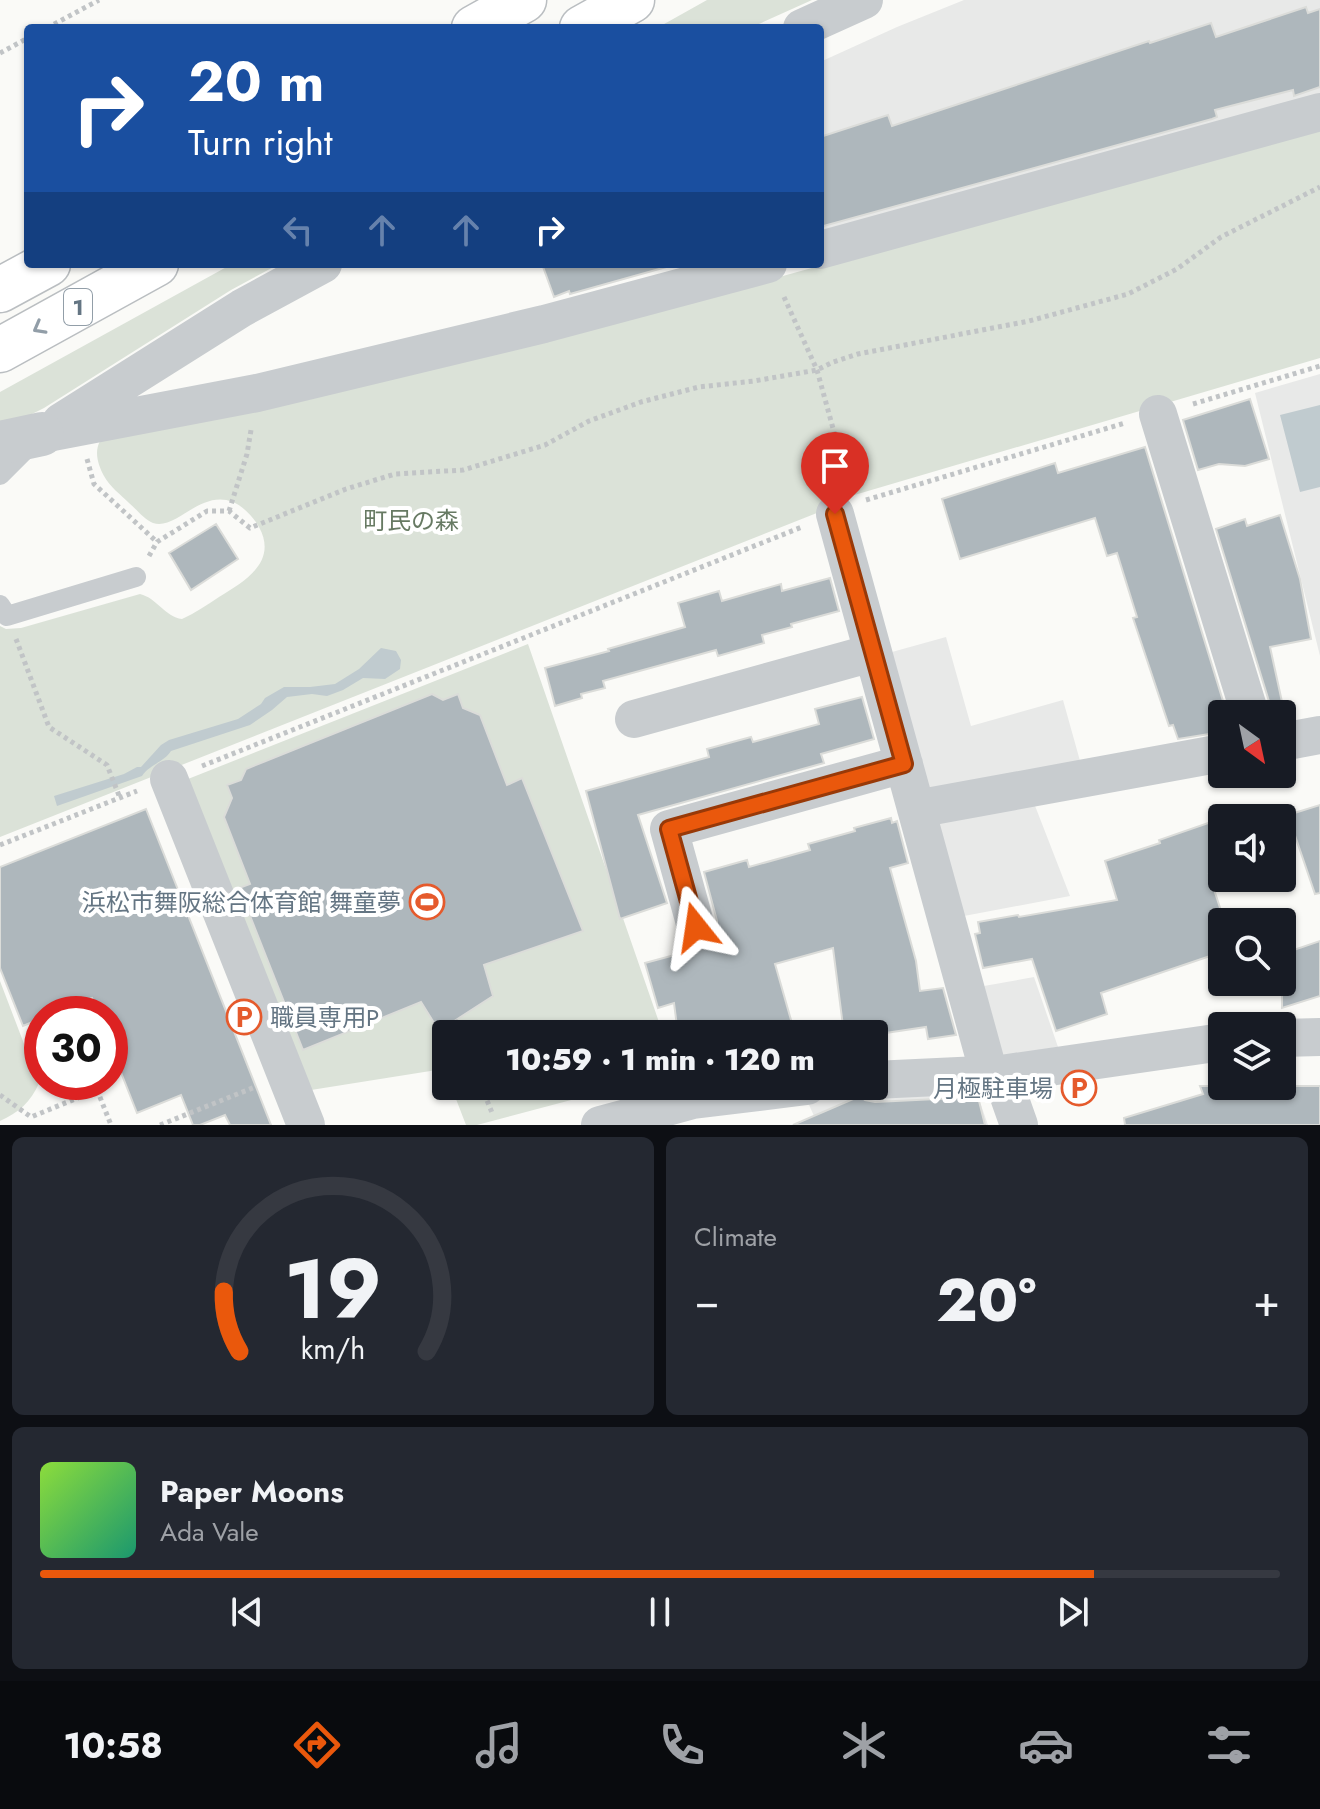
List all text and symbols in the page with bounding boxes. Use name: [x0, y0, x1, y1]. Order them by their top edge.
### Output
text: 20 m: [188, 41, 325, 122]
icon: right: [56, 56, 160, 160]
text: Turn right: [188, 116, 333, 168]
icon: left: [276, 208, 320, 252]
icon: ahead: [360, 208, 404, 252]
icon: ahead: [444, 208, 488, 252]
icon: right: [528, 208, 572, 252]
road number: 1: [64, 289, 92, 325]
one-way arrow: [32, 319, 47, 334]
pin: [801, 432, 869, 514]
icon: arrive: [813, 444, 857, 488]
park label: 町民の森: [363, 503, 459, 538]
north arrow: [1208, 700, 1296, 788]
map controls: [1208, 700, 1296, 1100]
button: sound: [1208, 804, 1296, 892]
sports icon: 浜松市舞阪総合体育館 舞童夢: [408, 883, 446, 921]
place label: 浜松市舞阪総合体育館 舞童夢: [82, 885, 401, 920]
position arrow: [654, 885, 738, 969]
button: search: [1208, 908, 1296, 996]
speed limit sign: 30: [24, 996, 128, 1100]
parking icon: 職員専用P: [225, 998, 263, 1036]
place label: 職員専用P: [270, 1000, 379, 1035]
button: layers: [1208, 1012, 1296, 1100]
text: 10:59 · 1 min · 120 m: [505, 1038, 815, 1081]
parking icon: 月極駐車場: [1060, 1069, 1098, 1107]
place label: 月極駐車場: [933, 1071, 1053, 1106]
text: Climate: [694, 1218, 777, 1256]
text: 19: [284, 1229, 382, 1349]
text: 20°: [937, 1257, 1036, 1344]
text: −: [694, 1269, 720, 1333]
text: +: [1253, 1269, 1280, 1333]
text: km/h: [301, 1328, 365, 1370]
text: Paper Moons: [160, 1470, 344, 1513]
text: Ada Vale: [160, 1513, 259, 1551]
icon: previous: [225, 1590, 269, 1634]
icon: pause: [638, 1590, 682, 1634]
icon: next: [1051, 1590, 1095, 1634]
icon: directions: [289, 1717, 345, 1773]
icon: music: [471, 1717, 527, 1773]
icon: phone: [654, 1717, 710, 1773]
icon: climate: [836, 1717, 892, 1773]
icon: car: [1018, 1717, 1074, 1773]
icon: filters: [1201, 1717, 1257, 1773]
text: 10:58: [63, 1719, 163, 1771]

